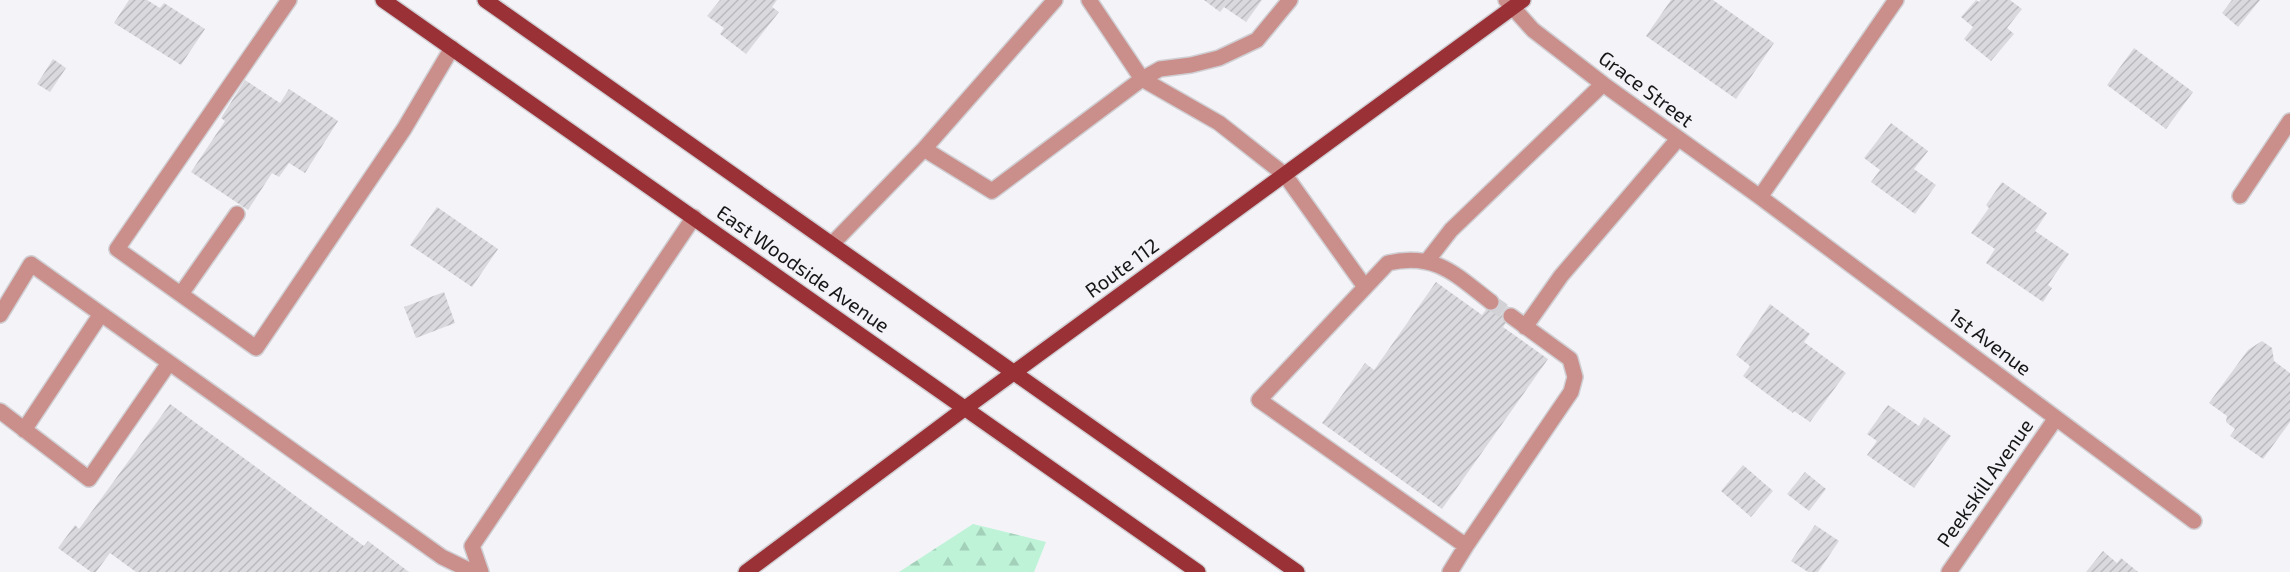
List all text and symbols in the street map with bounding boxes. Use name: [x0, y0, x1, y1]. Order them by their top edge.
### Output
street label: Grace Street: [1595, 45, 1699, 132]
street label: East Woodside Avenue: [713, 199, 895, 337]
street label: Route 112: [1080, 233, 1163, 302]
street label: 1st Avenue: [1945, 303, 2036, 380]
street label: Peekskill Avenue: [1931, 414, 2037, 551]

